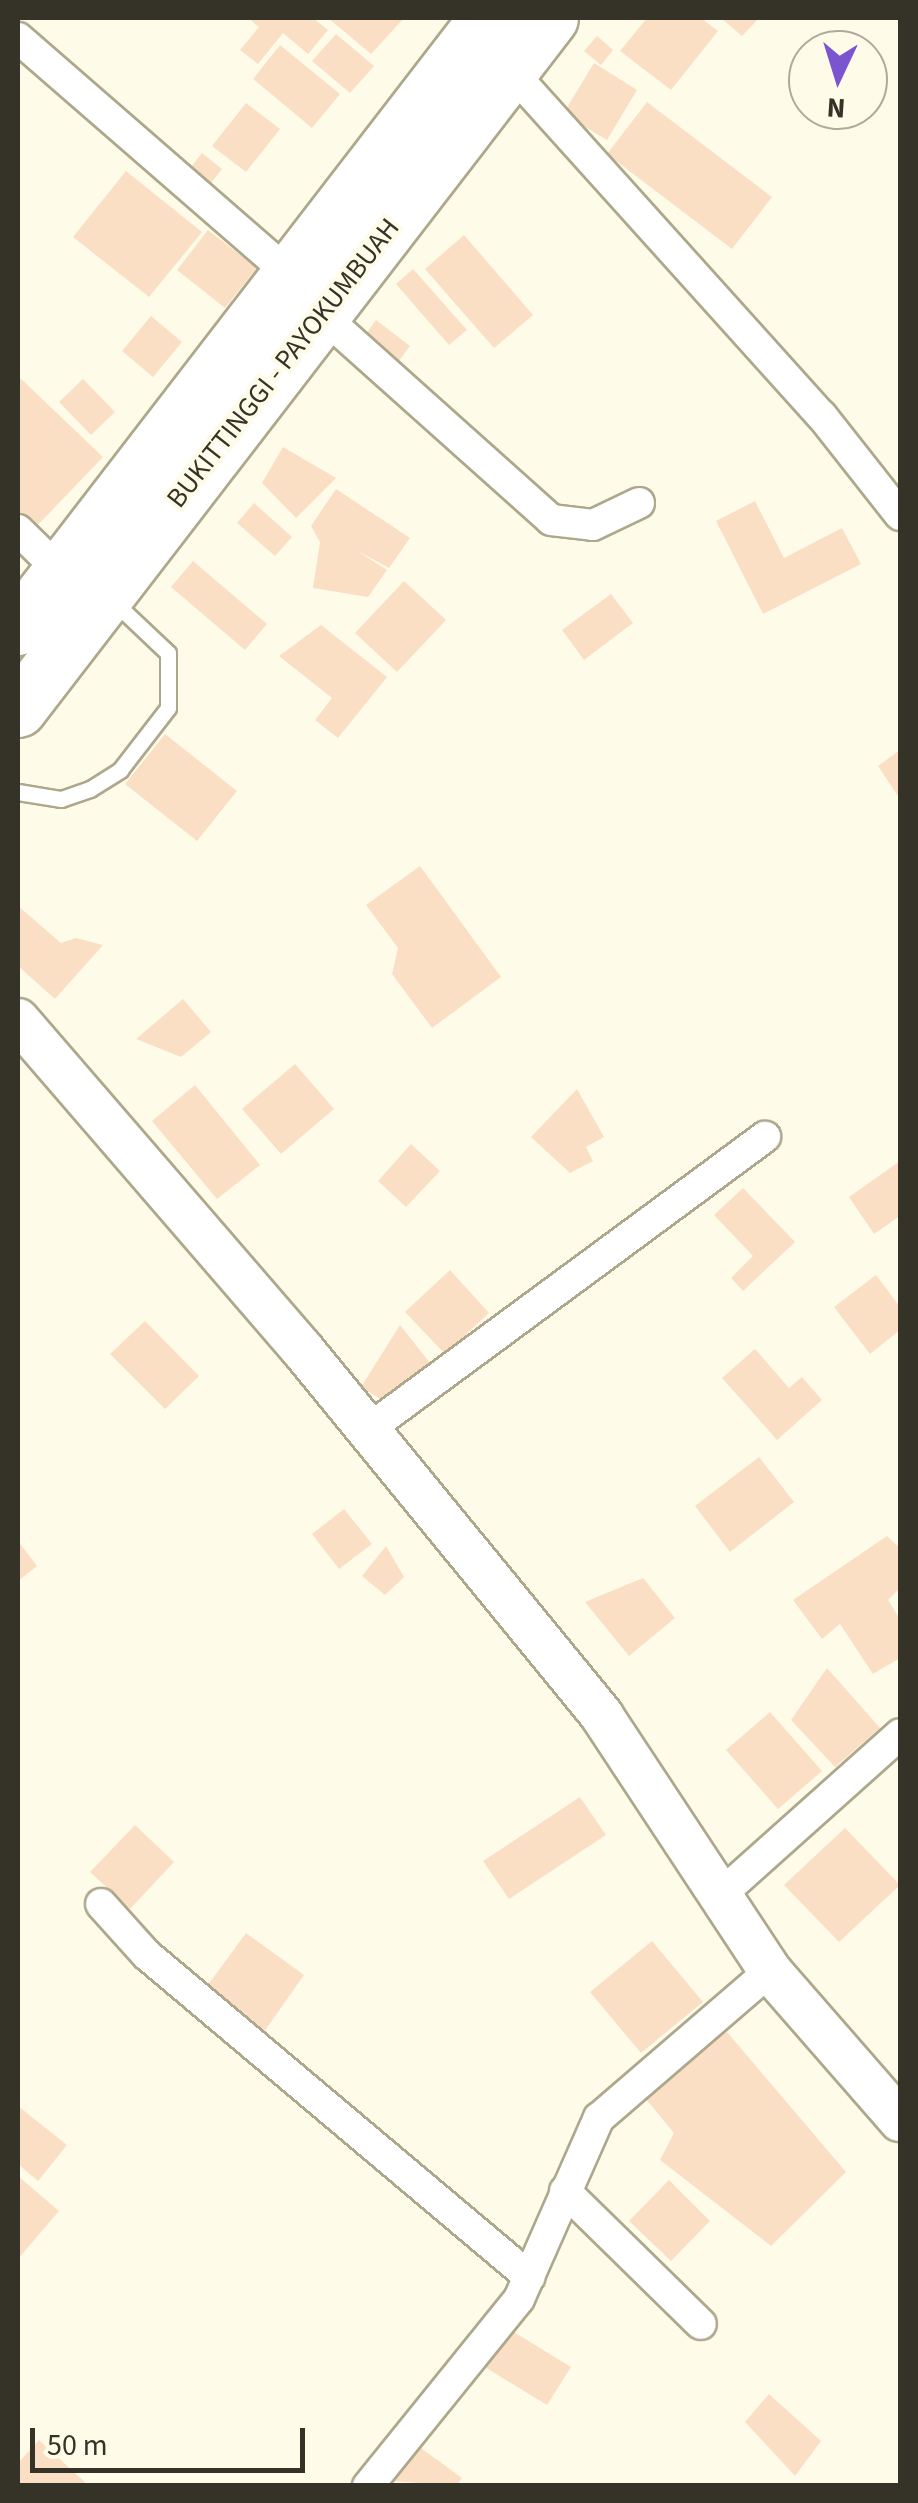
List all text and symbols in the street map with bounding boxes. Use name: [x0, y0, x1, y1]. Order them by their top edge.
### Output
north arrow: [788, 30, 888, 130]
text: N: [825, 87, 847, 129]
street label: BUKITTINGGI - PAYOKUMBUAH: [160, 212, 406, 514]
scale bar: [35, 2408, 310, 2470]
text: 50 m: [47, 2424, 108, 2467]

